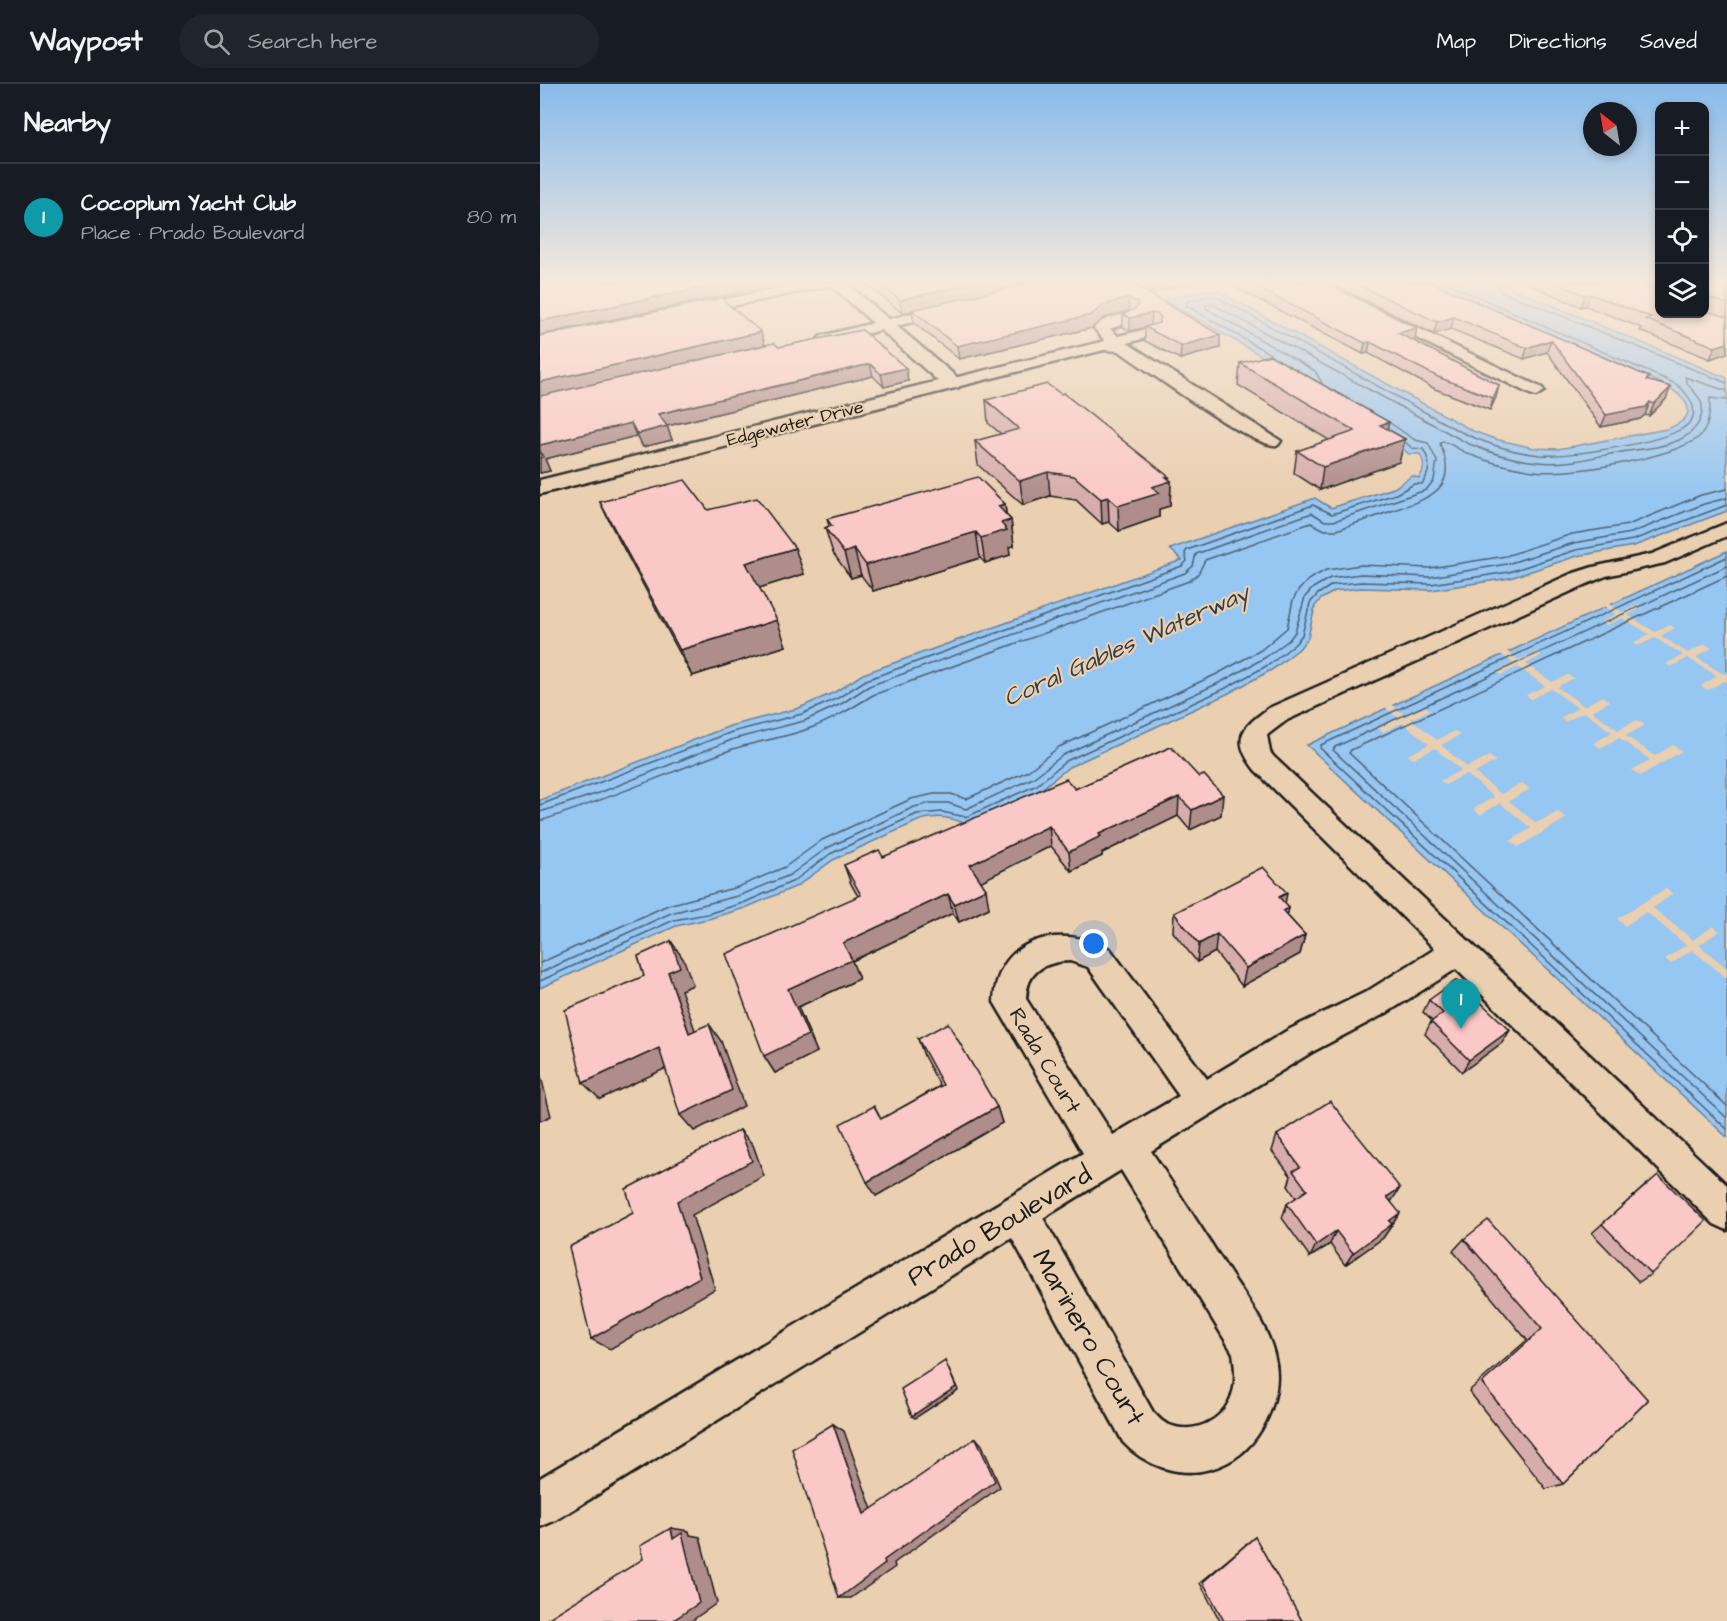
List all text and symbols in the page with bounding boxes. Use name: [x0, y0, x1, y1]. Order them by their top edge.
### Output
search box: [179, 14, 599, 68]
text: Waypost: [30, 22, 143, 61]
icon: search: [200, 25, 233, 58]
text: Search here: [248, 26, 378, 57]
text: Map: [1436, 27, 1476, 56]
text: Directions: [1509, 27, 1607, 56]
text: Saved: [1640, 27, 1697, 56]
north arrow: [1583, 102, 1637, 156]
map controls: [1655, 102, 1709, 318]
button: +: [1655, 102, 1709, 156]
text: Nearby: [24, 105, 111, 141]
button: −: [1655, 156, 1709, 210]
text: Cocoplum Yacht Club: [81, 188, 296, 219]
text: 1: [42, 203, 45, 231]
text: 80 m: [467, 203, 516, 231]
button: locate: [1655, 210, 1709, 264]
text: Place · Prado Boulevard: [81, 219, 304, 247]
button: layers: [1655, 264, 1709, 318]
street label: Edgewater Drive: [724, 394, 867, 454]
water label: Coral Gables Waterway: [998, 575, 1257, 715]
your location: [1079, 929, 1108, 958]
pin: 1: [1442, 980, 1480, 1029]
street label: Rada Court: [1001, 1002, 1089, 1120]
street label: Prado Boulevard: [900, 1156, 1099, 1296]
street label: Marinero Court: [1022, 1242, 1154, 1433]

